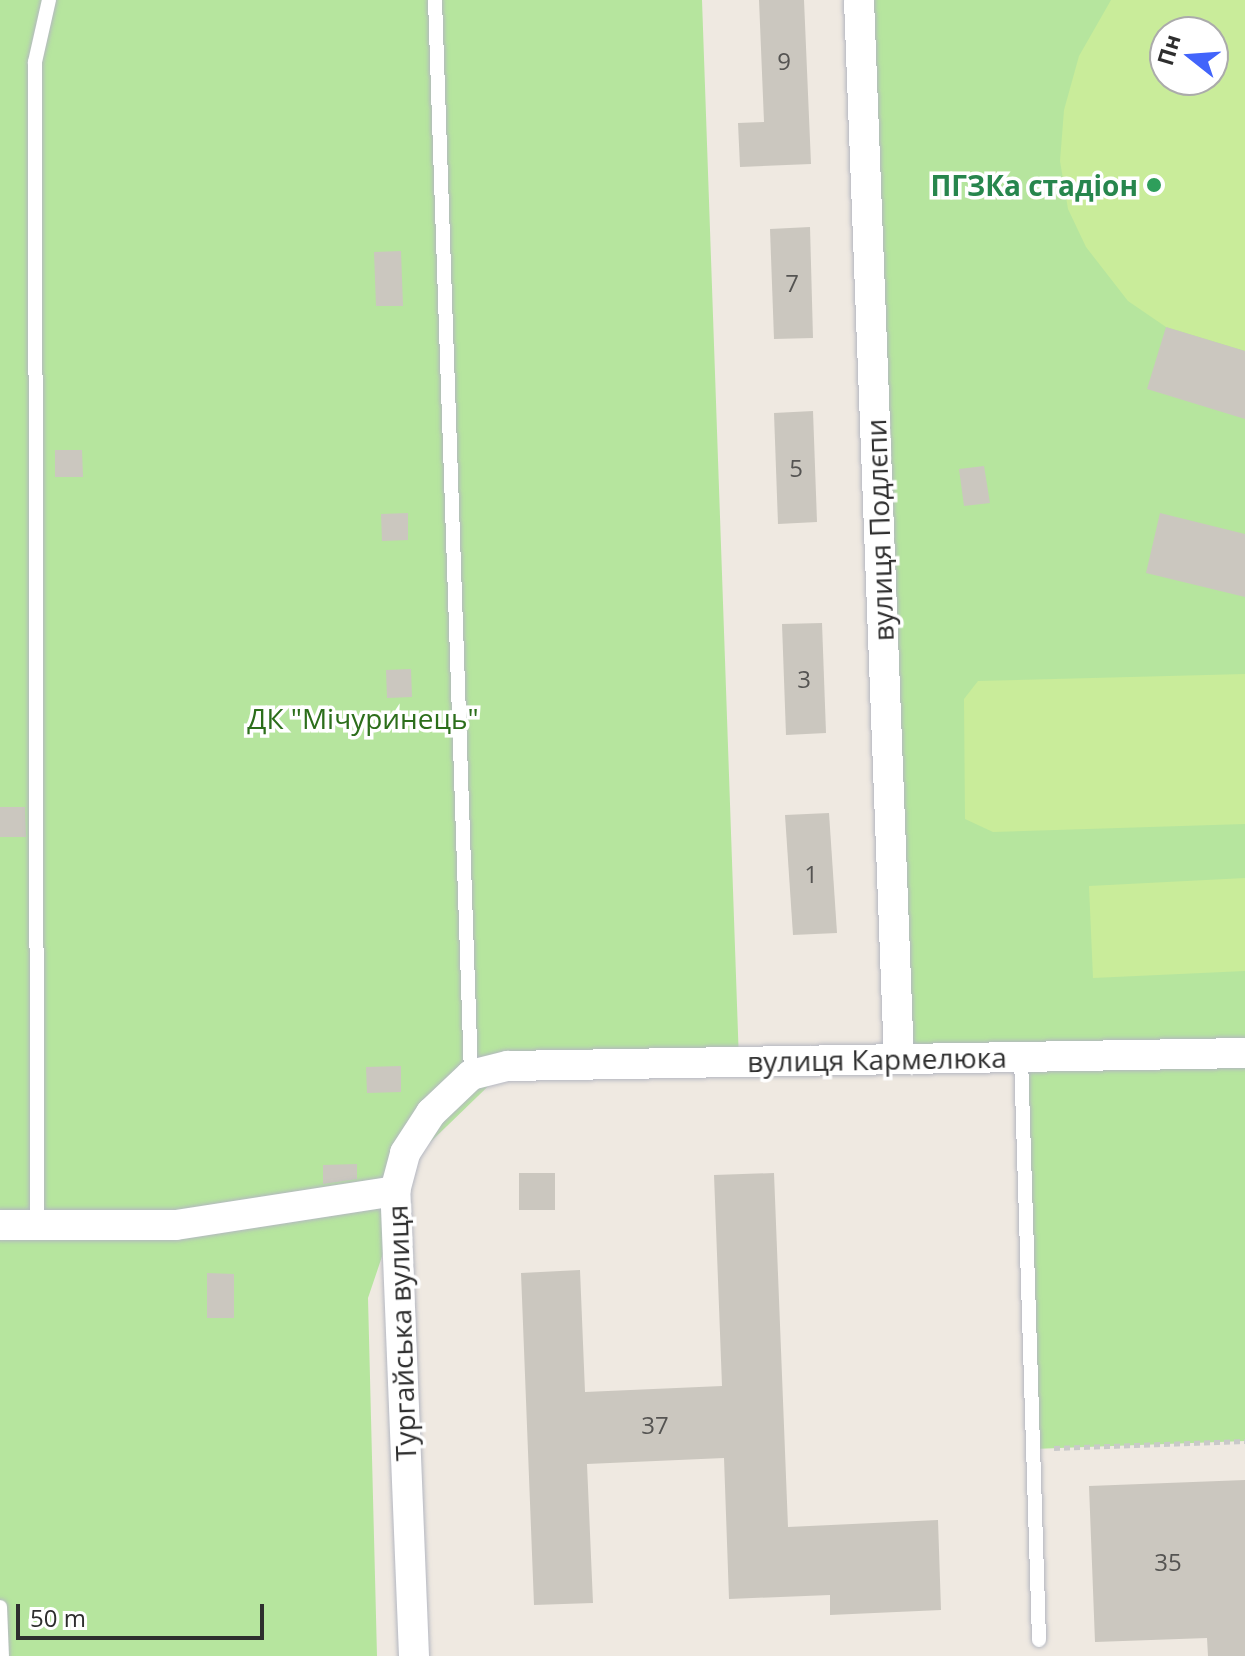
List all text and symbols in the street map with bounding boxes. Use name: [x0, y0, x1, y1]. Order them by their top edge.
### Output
north arrow: [1149, 16, 1229, 96]
text: Пн: [1149, 30, 1187, 69]
house number: 9: [777, 47, 791, 75]
place label: ПГЗКа стадіон: [930, 168, 1138, 202]
marker: ПГЗКа стадіон: [1145, 176, 1163, 194]
house number: 7: [785, 269, 799, 297]
street label: вулиця Подлєпи: [858, 418, 900, 642]
house number: 5: [789, 454, 803, 482]
house number: 3: [797, 665, 811, 693]
park label: ДК "Мічуринець": [247, 701, 479, 735]
house number: 1: [804, 860, 818, 888]
street label: вулиця Кармелюка: [747, 1040, 1007, 1078]
street label: Тургайська вулиця: [380, 1204, 422, 1462]
house number: 37: [641, 1411, 669, 1439]
house number: 35: [1154, 1548, 1182, 1576]
scale bar: [20, 1588, 268, 1638]
text: 50 m: [30, 1601, 86, 1634]

